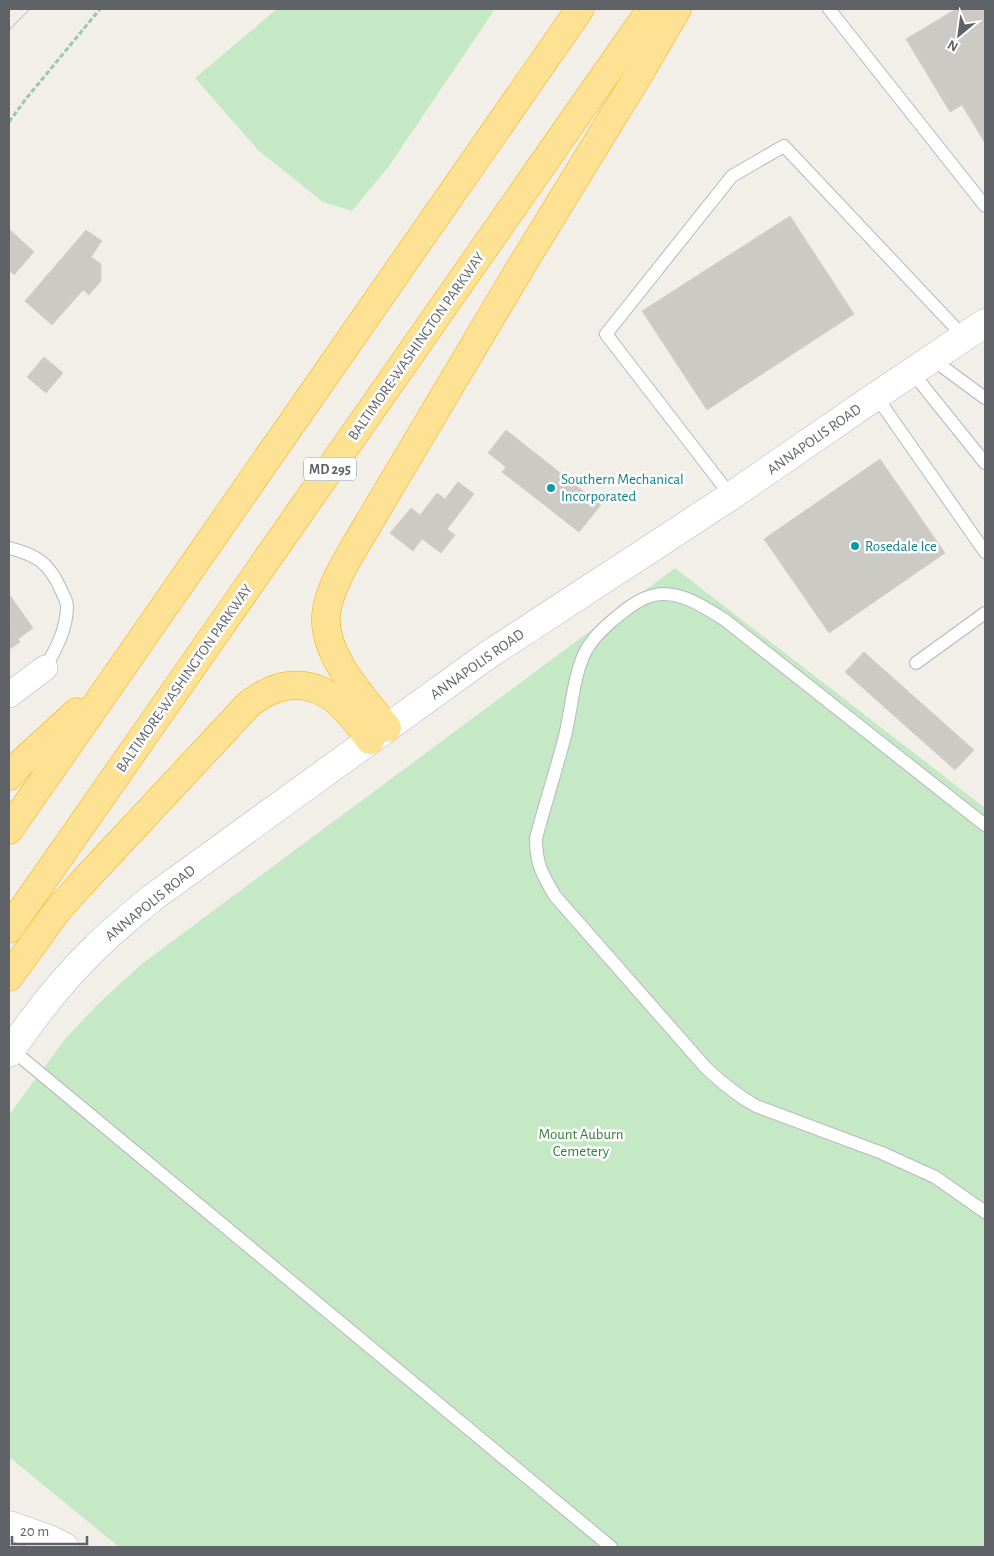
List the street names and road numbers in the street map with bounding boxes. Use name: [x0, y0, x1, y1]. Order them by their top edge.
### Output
street label: BALTIMORE-WASHINGTON PARKWAY: [346, 249, 487, 443]
street label: ANNAPOLIS ROAD: [765, 401, 864, 477]
road number: MD 295: [304, 458, 356, 480]
street label: BALTIMORE-WASHINGTON PARKWAY: [114, 581, 255, 775]
street label: ANNAPOLIS ROAD: [428, 626, 527, 702]
street label: ANNAPOLIS ROAD: [103, 862, 198, 944]

